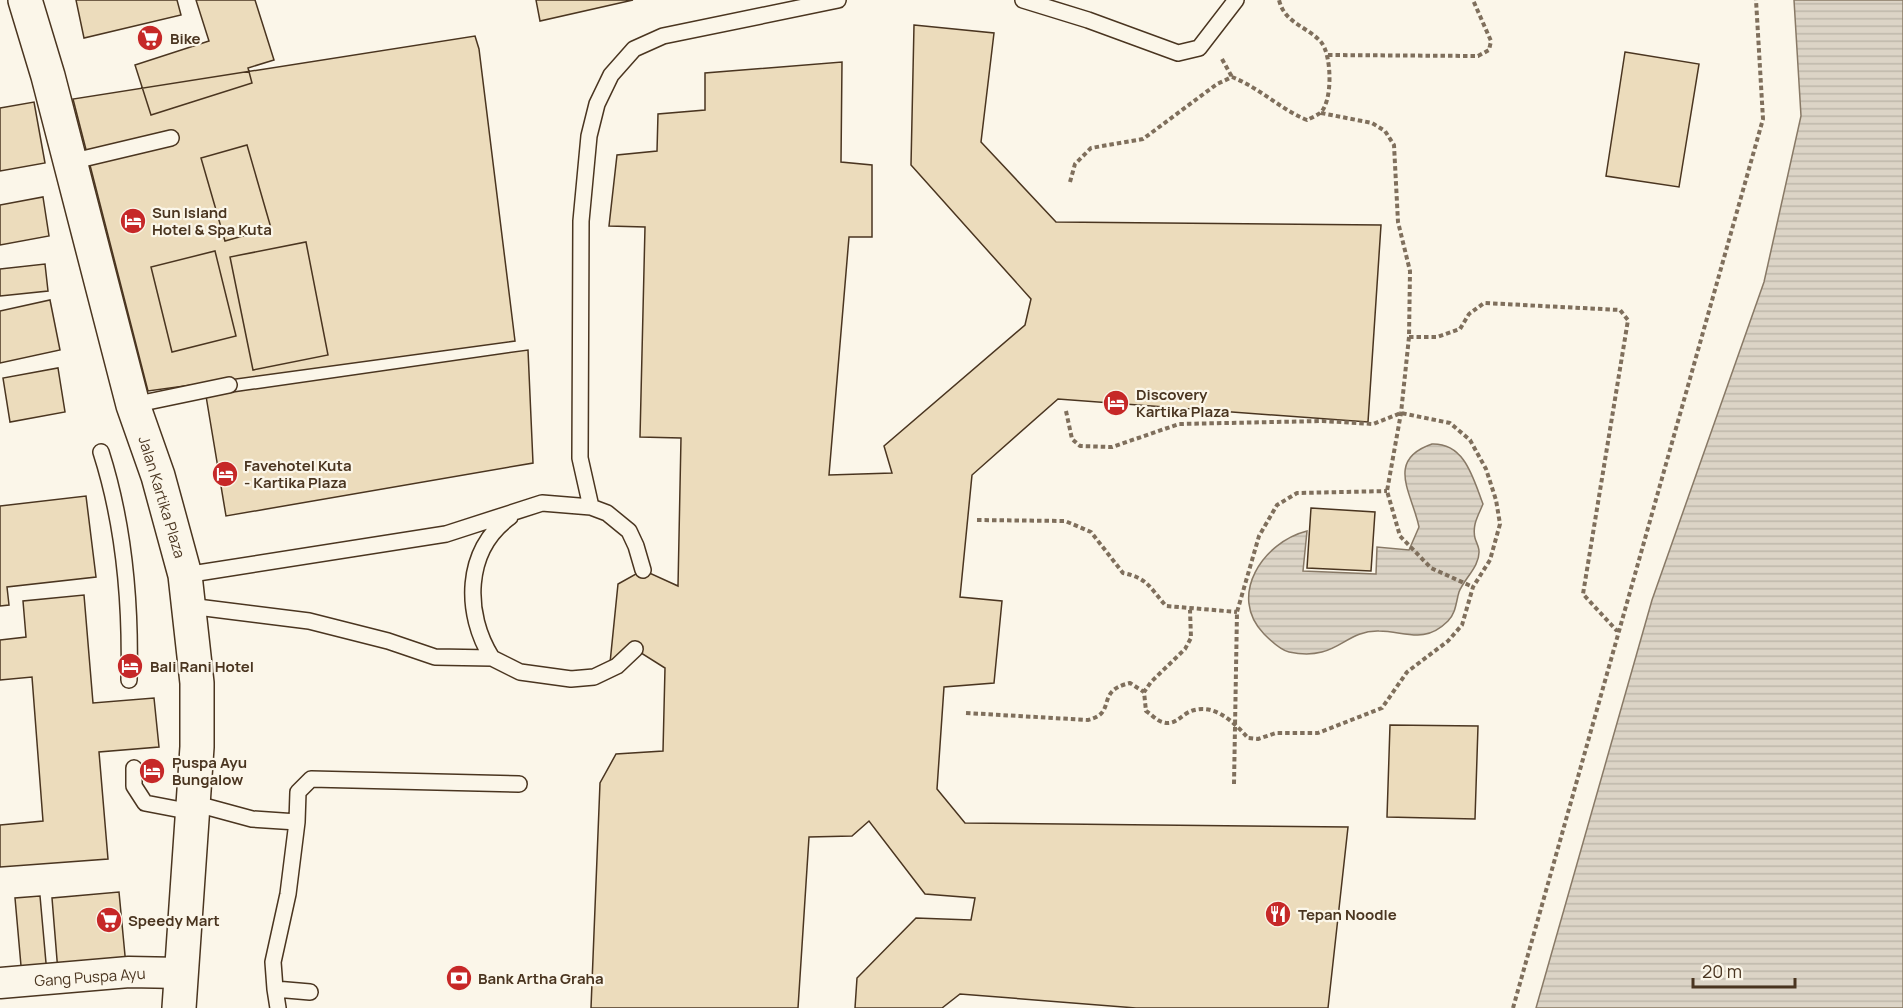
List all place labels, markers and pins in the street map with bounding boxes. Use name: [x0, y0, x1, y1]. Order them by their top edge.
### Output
supermarket icon: Bike: [135, 23, 165, 53]
place label: Bike: [170, 28, 201, 49]
place label: Sun Island Hotel & Spa Kuta: [152, 202, 272, 240]
hotel icon: Sun Island Hotel & Spa Kuta: [118, 206, 148, 236]
place label: Discovery Kartika Plaza: [1136, 384, 1229, 422]
hotel icon: Discovery Kartika Plaza: [1101, 388, 1131, 418]
place label: Favehotel Kuta - Kartika Plaza: [244, 455, 352, 493]
hotel icon: Favehotel Kuta - Kartika Plaza: [210, 459, 240, 489]
hotel icon: Bali Rani Hotel: [115, 651, 145, 681]
place label: Bali Rani Hotel: [150, 656, 254, 677]
place label: Puspa Ayu Bungalow: [172, 752, 247, 790]
hotel icon: Puspa Ayu Bungalow: [137, 756, 167, 786]
restaurant icon: Tepan Noodle: [1263, 899, 1293, 929]
place label: Tepan Noodle: [1298, 904, 1397, 925]
supermarket icon: Speedy Mart: [94, 905, 124, 935]
place label: Speedy Mart: [128, 910, 220, 931]
bank icon: Bank Artha Graha: [444, 963, 474, 993]
place label: Bank Artha Graha: [478, 968, 604, 989]

